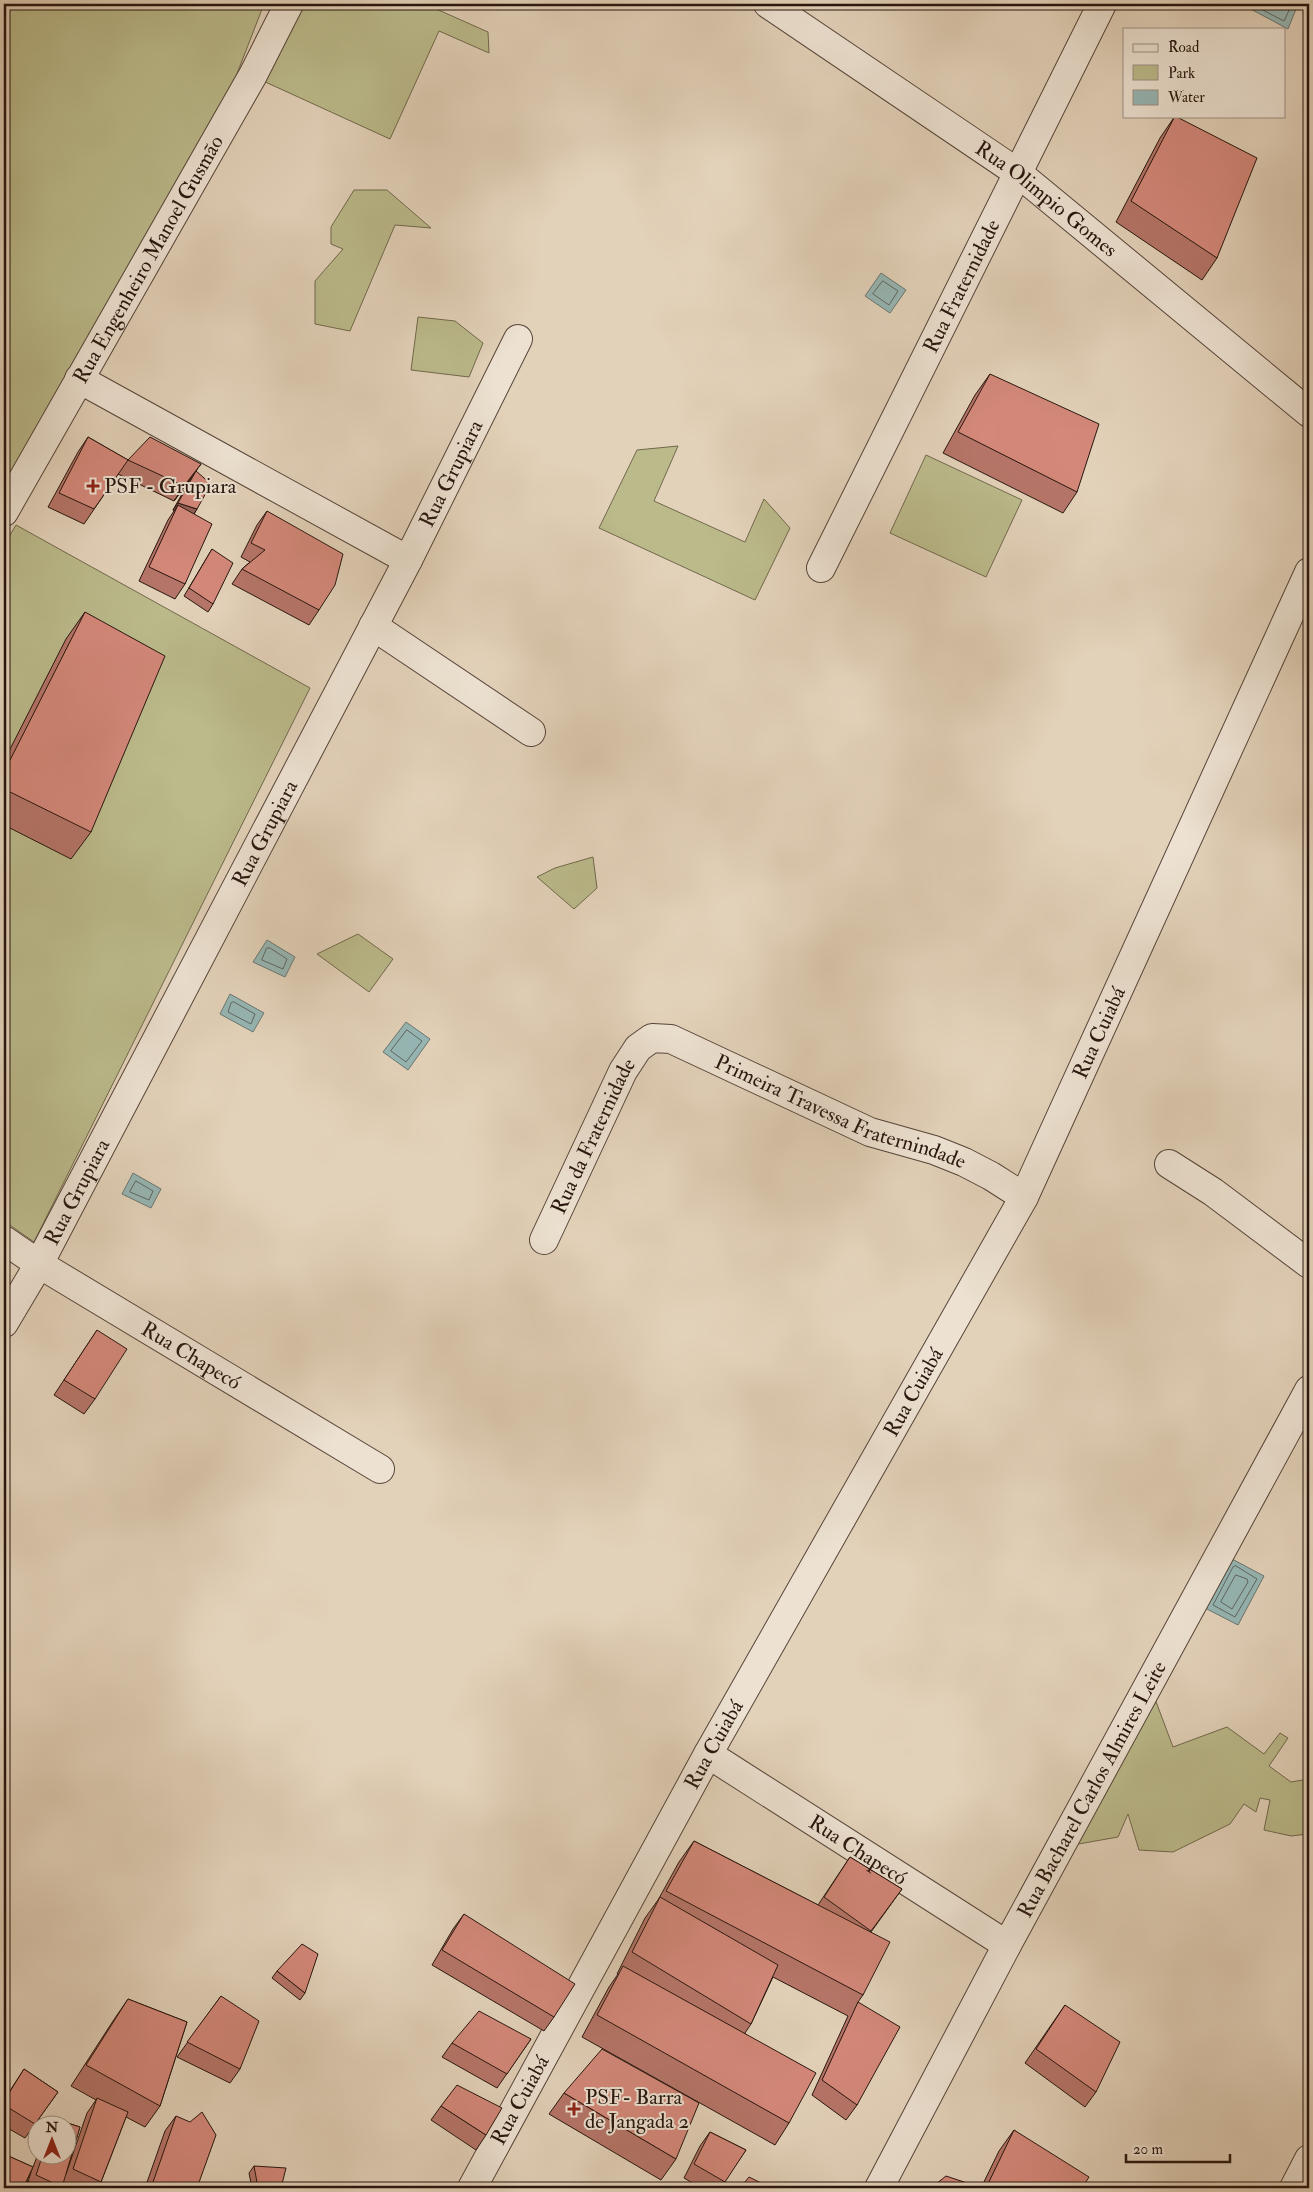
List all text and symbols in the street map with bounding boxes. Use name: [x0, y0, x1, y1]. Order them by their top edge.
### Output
legend: [1123, 28, 1286, 118]
text: Road: [1168, 38, 1200, 57]
text: Park: [1168, 64, 1195, 83]
text: Water: [1167, 88, 1205, 107]
street label: Rua Engenheiro Manoel Gusmão: [67, 130, 229, 388]
street label: Rua Olimpio Gomes: [970, 135, 1123, 263]
street label: Rua Fraternidade: [917, 215, 1006, 357]
street label: Rua Grupiara: [413, 415, 489, 532]
place label: PSF - Grupiara: [104, 473, 237, 500]
marker: PSF - Grupiara: [86, 479, 100, 493]
street label: Rua Grupiara: [226, 775, 304, 891]
street label: Rua Cuiabá: [1066, 982, 1132, 1083]
street label: Primeira Travessa Fraternindade: [711, 1048, 970, 1175]
street label: Rua da Fraternidade: [545, 1053, 642, 1218]
street label: Rua Grupiara: [38, 1134, 116, 1250]
street label: Rua Chapecó: [136, 1315, 246, 1396]
street label: Rua Cuiabá: [877, 1343, 949, 1441]
street label: Rua Bacharel Carlos Almires Leite: [1011, 1656, 1173, 1922]
street label: Rua Cuiabá: [678, 1695, 750, 1794]
street label: Rua Chapecó: [804, 1808, 912, 1891]
street label: Rua Cuiabá: [484, 2050, 555, 2150]
place label: PSF- Barra de Jangada 2: [585, 2084, 689, 2135]
marker: PSF- Barra de Jangada 2: [567, 2102, 581, 2116]
north arrow: [28, 2114, 78, 2164]
text: N: [45, 2119, 59, 2136]
scale bar: [1126, 2132, 1229, 2164]
text: 20 m: [1133, 2140, 1163, 2159]

